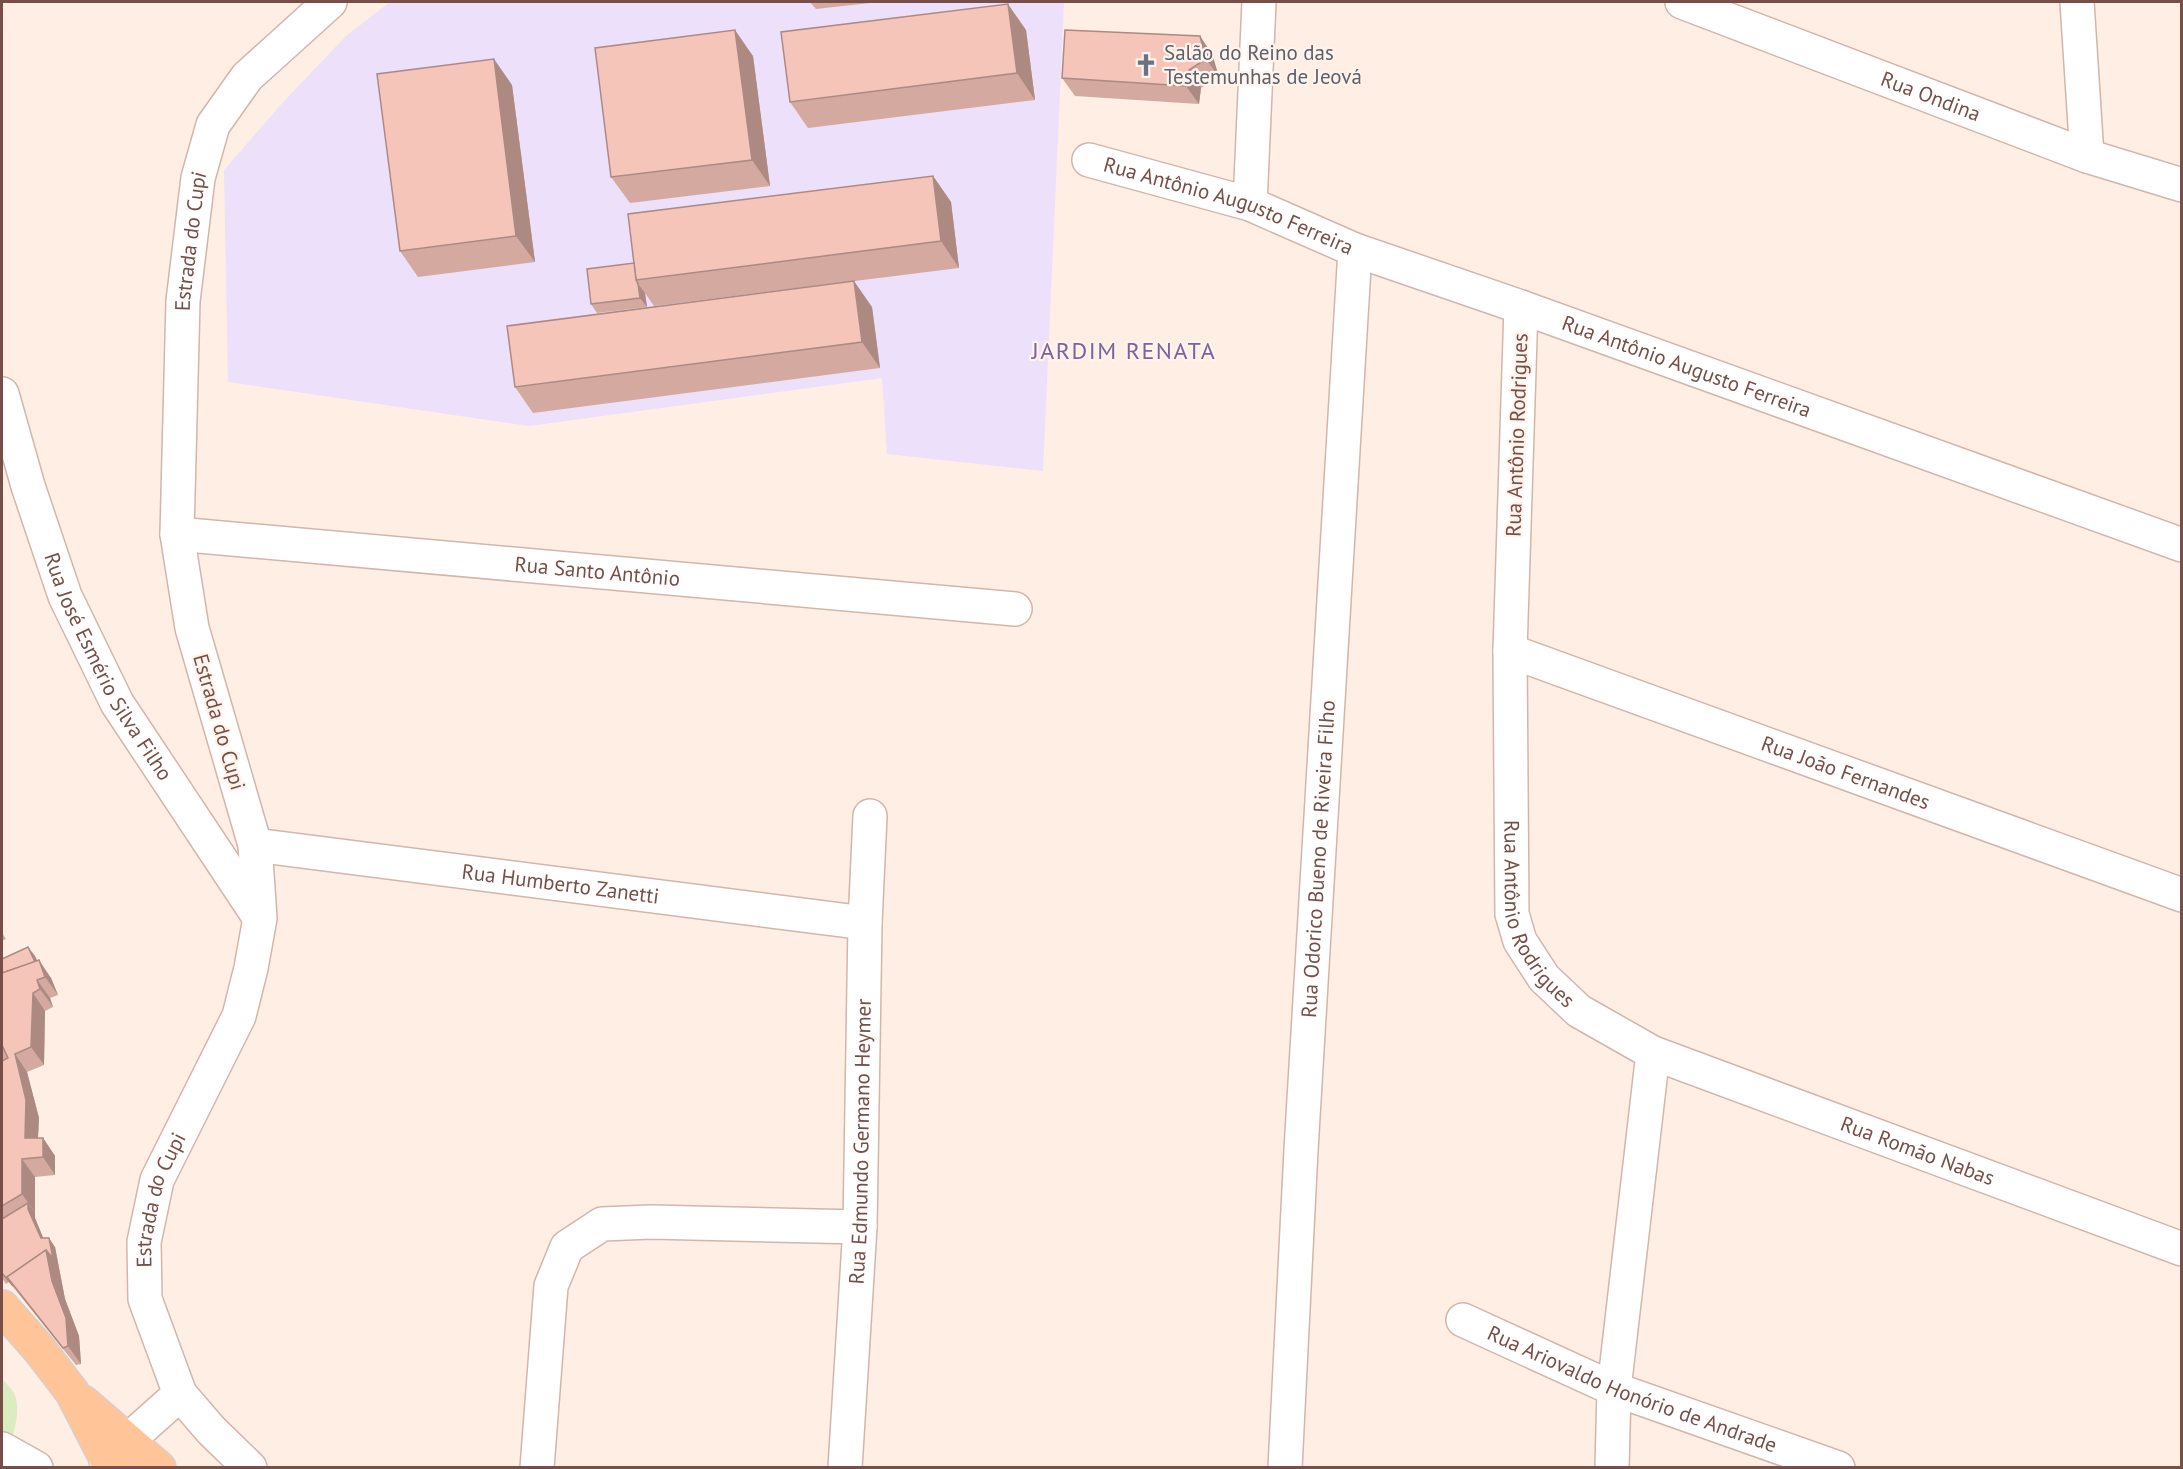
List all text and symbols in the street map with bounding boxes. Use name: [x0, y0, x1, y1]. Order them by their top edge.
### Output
place label: Salão do Reino das Testemunhas de Jeová: [1164, 39, 1362, 90]
church icon: Salão do Reino das Testemunhas de Jeová: [1133, 52, 1159, 78]
street label: Rua Ondina: [1877, 65, 1984, 127]
street label: Rua Antônio Augusto Ferreira: [1101, 151, 1358, 261]
street label: Estrada do Cupi: [169, 168, 212, 311]
street label: Rua Antônio Augusto Ferreira: [1559, 309, 1815, 423]
street label: Rua Antônio Rodrigues: [1499, 333, 1534, 537]
district label: JARDIM RENATA: [1031, 335, 1216, 366]
street label: Rua José Esmério Silva Filho: [38, 549, 179, 786]
street label: Rua Santo Antônio: [513, 550, 681, 592]
street label: Estrada do Cupi: [187, 651, 252, 793]
street label: Rua Odorico Bueno de Riveira Filho: [1295, 699, 1341, 1019]
street label: Rua João Fernandes: [1758, 729, 1934, 815]
street label: Rua Antônio Rodrigues: [1498, 820, 1581, 1013]
street label: Rua Humberto Zanetti: [460, 858, 661, 910]
street label: Rua Edmundo Germano Heymer: [842, 998, 877, 1285]
street label: Rua Romão Nabas: [1837, 1110, 1998, 1191]
street label: Estrada do Cupi: [130, 1128, 192, 1268]
street label: Rua Ariovaldo Honório de Andrade: [1483, 1319, 1781, 1458]

